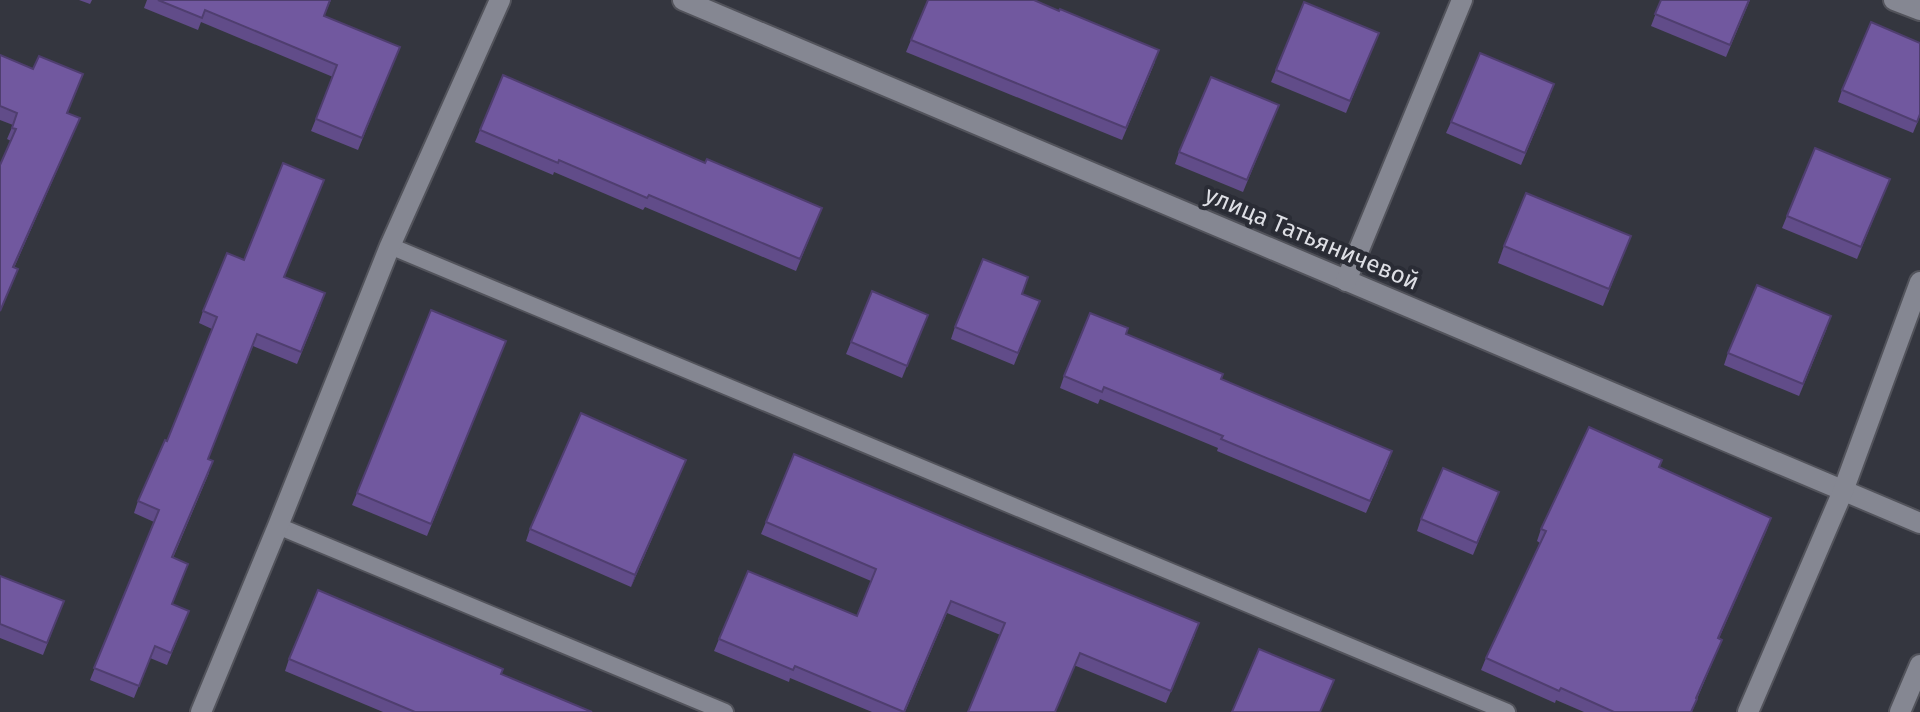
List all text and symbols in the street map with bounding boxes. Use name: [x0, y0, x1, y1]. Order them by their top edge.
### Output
street label: улица Татьяничевой: [1201, 180, 1423, 296]

